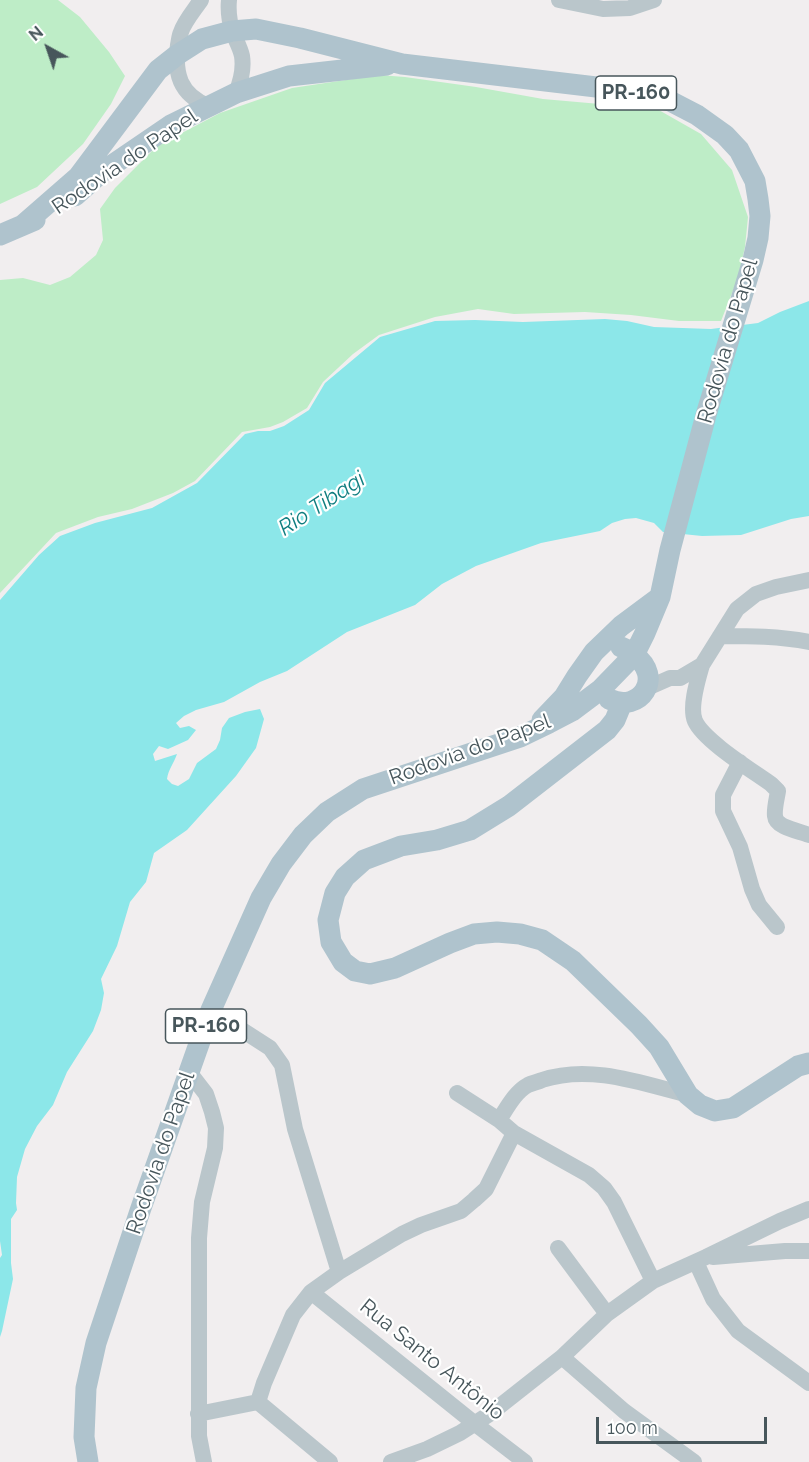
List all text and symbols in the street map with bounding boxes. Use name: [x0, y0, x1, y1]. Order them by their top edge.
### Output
north arrow: [18, 18, 78, 78]
text: N: [25, 23, 47, 45]
road number: PR-160: [596, 76, 676, 110]
street label: Rodovia do Papel: [48, 104, 202, 220]
street label: Rodovia do Papel: [692, 256, 764, 426]
water label: Rio Tibagi: [274, 466, 370, 542]
street label: Rodovia do Papel: [386, 709, 554, 791]
road number: PR-160: [166, 1009, 246, 1043]
street label: Rodovia do Papel: [121, 1069, 201, 1237]
street label: Rua Santo Antônio: [355, 1294, 509, 1426]
scale bar: [599, 1405, 770, 1443]
text: 100 m: [607, 1417, 658, 1438]

